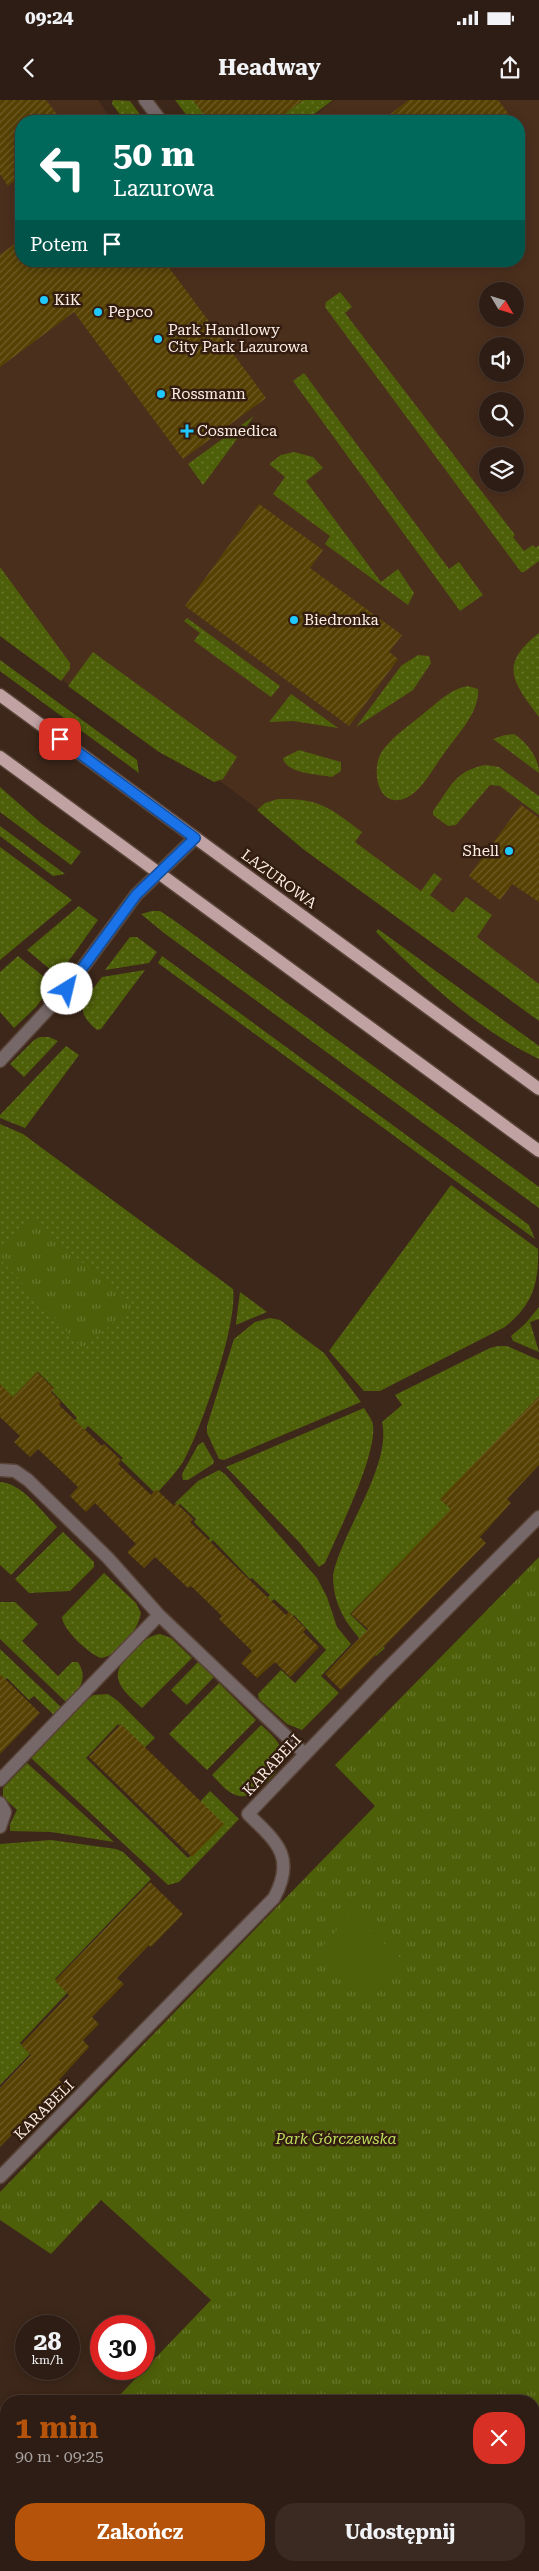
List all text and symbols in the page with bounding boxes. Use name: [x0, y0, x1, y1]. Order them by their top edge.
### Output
text: 09:24: [25, 6, 74, 29]
icon: back: [15, 54, 43, 82]
icon: share: [496, 54, 524, 82]
text: Headway: [218, 55, 321, 80]
text: 50 m: [113, 134, 195, 175]
icon: left: [30, 135, 95, 200]
text: Lazurowa: [113, 176, 215, 201]
icon: arrive: [98, 230, 126, 258]
text: Potem: [30, 233, 88, 256]
north arrow: [479, 282, 524, 328]
map controls: [479, 282, 524, 492]
place label: KiK: [54, 291, 81, 309]
marker: KiK: [38, 294, 50, 306]
place label: Pepco: [108, 303, 153, 321]
marker: Pepco: [92, 306, 104, 318]
place label: Park Handlowy City Park Lazurowa: [168, 321, 308, 356]
marker: Park Handlowy City Park Lazurowa: [152, 333, 164, 345]
button: sound: [479, 337, 524, 382]
place label: Rossmann: [171, 385, 246, 403]
marker: Rossmann: [155, 388, 167, 400]
button: search: [479, 392, 524, 437]
place label: Cosmedica: [197, 422, 277, 440]
marker: Cosmedica: [181, 425, 193, 437]
button: layers: [479, 447, 524, 492]
place label: Biedronka: [304, 611, 379, 629]
marker: Biedronka: [288, 614, 300, 626]
pin: [39, 718, 81, 760]
icon: arrive: [46, 725, 74, 753]
place label: Shell: [463, 842, 499, 860]
marker: Shell: [503, 845, 515, 857]
street label: LAZUROWA: [238, 846, 321, 913]
position arrow: [40, 962, 92, 1014]
street label: KARABELI: [239, 1731, 305, 1799]
street label: KARABELI: [10, 2076, 78, 2144]
park label: Park Górczewska: [274, 2130, 397, 2148]
speed limit sign: 30: [90, 2315, 155, 2380]
text: 28: [33, 2327, 62, 2356]
text: km/h: [31, 2353, 64, 2367]
text: 1 min: [15, 2410, 98, 2445]
button: close: [473, 2412, 525, 2464]
text: 90 m · 09:25: [15, 2447, 104, 2466]
button: Zakończ: [15, 2503, 265, 2561]
button: Udostępnij: [275, 2503, 525, 2561]

